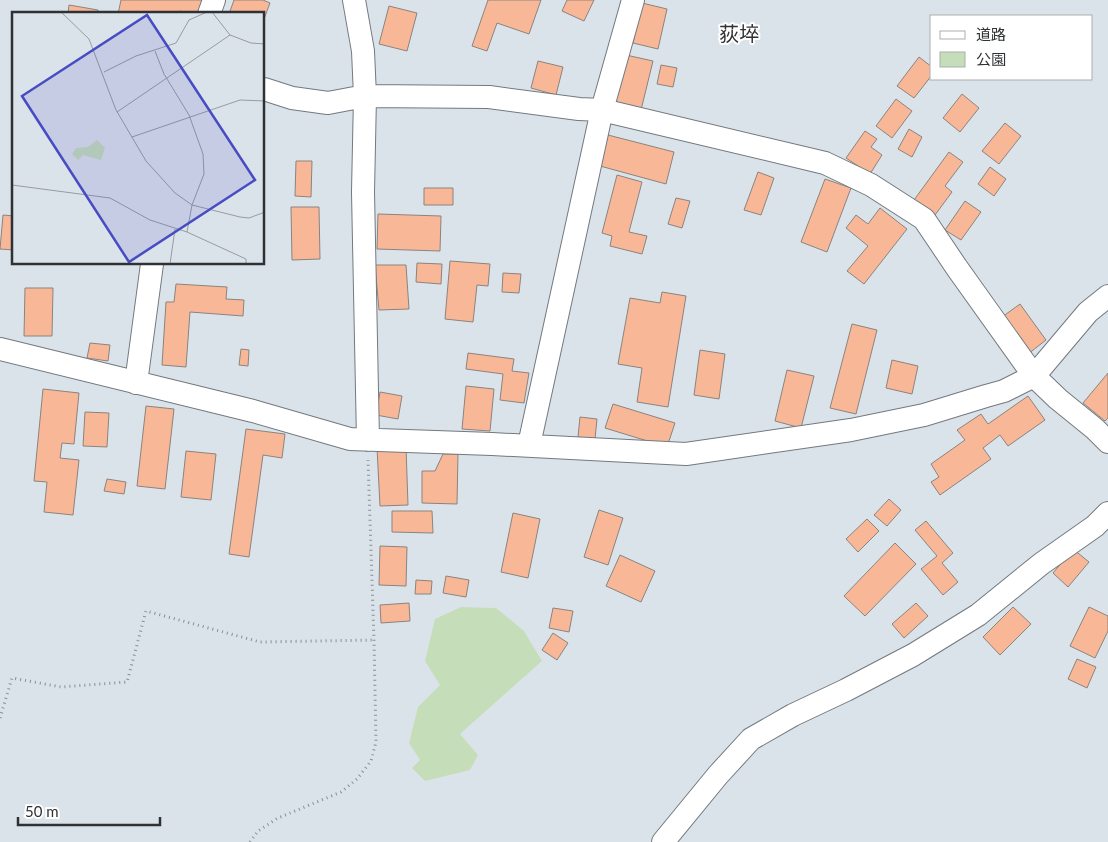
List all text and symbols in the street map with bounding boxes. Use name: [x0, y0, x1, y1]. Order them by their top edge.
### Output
inset map: [12, 12, 265, 265]
legend: [930, 15, 1093, 80]
district label: 荻埣: [719, 21, 759, 45]
text: 道路: [976, 25, 1006, 43]
text: 公園: [976, 50, 1006, 68]
scale bar: [18, 794, 160, 826]
text: 50 m: [25, 802, 59, 820]

